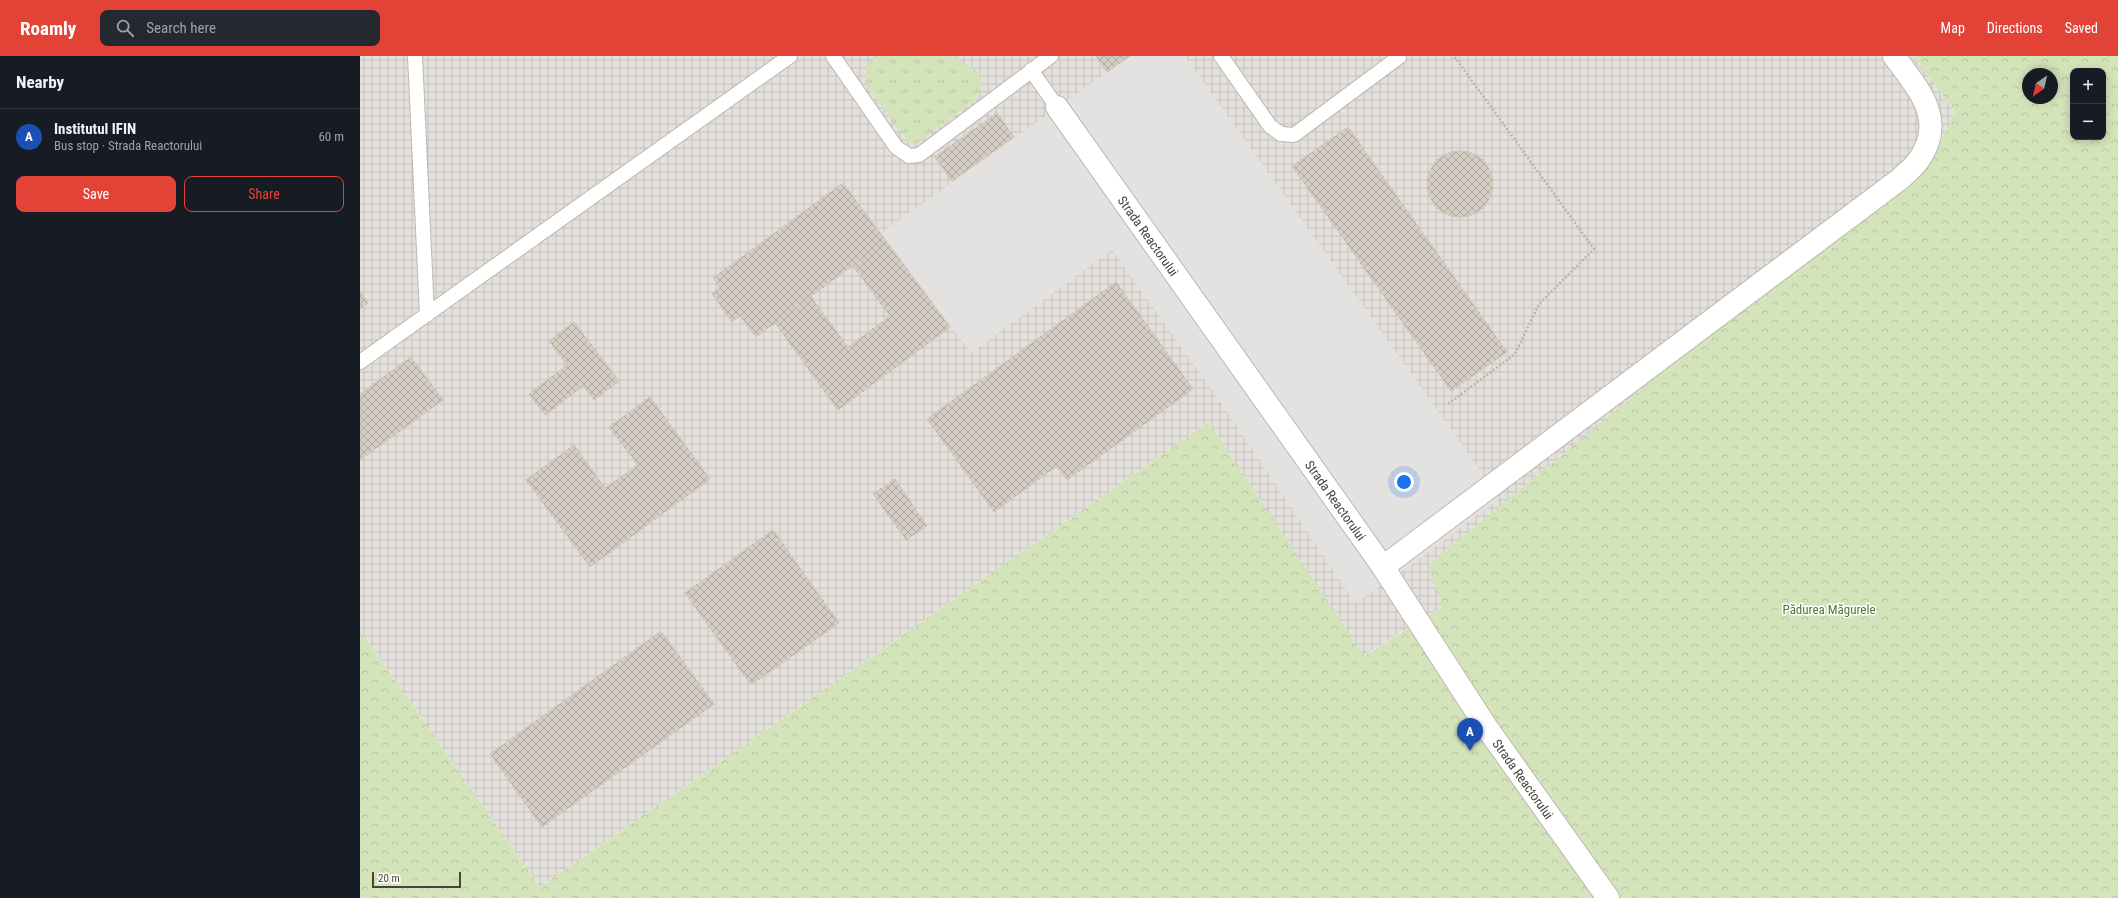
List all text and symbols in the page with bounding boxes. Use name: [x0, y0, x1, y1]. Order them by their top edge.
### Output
search box: [100, 10, 380, 46]
text: Roamly: [20, 17, 76, 40]
icon: search: [114, 17, 136, 39]
text: Search here: [146, 19, 216, 37]
text: Map: [1941, 20, 1965, 36]
text: Directions: [1987, 20, 2043, 36]
text: Saved: [2065, 20, 2098, 36]
north arrow: [2022, 68, 2058, 104]
map controls: [2070, 68, 2106, 140]
button: +: [2070, 68, 2106, 104]
text: Nearby: [16, 72, 64, 92]
button: −: [2070, 104, 2106, 140]
text: Institutul IFIN: [54, 120, 136, 138]
text: A: [25, 129, 33, 144]
text: 60 m: [318, 129, 344, 144]
text: Bus stop · Strada Reactorului: [54, 138, 202, 153]
button: Save: [16, 176, 176, 212]
button: Share: [184, 176, 344, 212]
street label: Strada Reactorului: [1115, 193, 1182, 279]
street label: Strada Reactorului: [1302, 457, 1369, 543]
your location: [1394, 472, 1414, 492]
park label: Pădurea Măgurele: [1783, 602, 1876, 617]
pin: A: [1457, 718, 1483, 751]
street label: Strada Reactorului: [1490, 736, 1557, 822]
scale bar: [372, 870, 461, 889]
text: 20 m: [378, 872, 400, 885]

